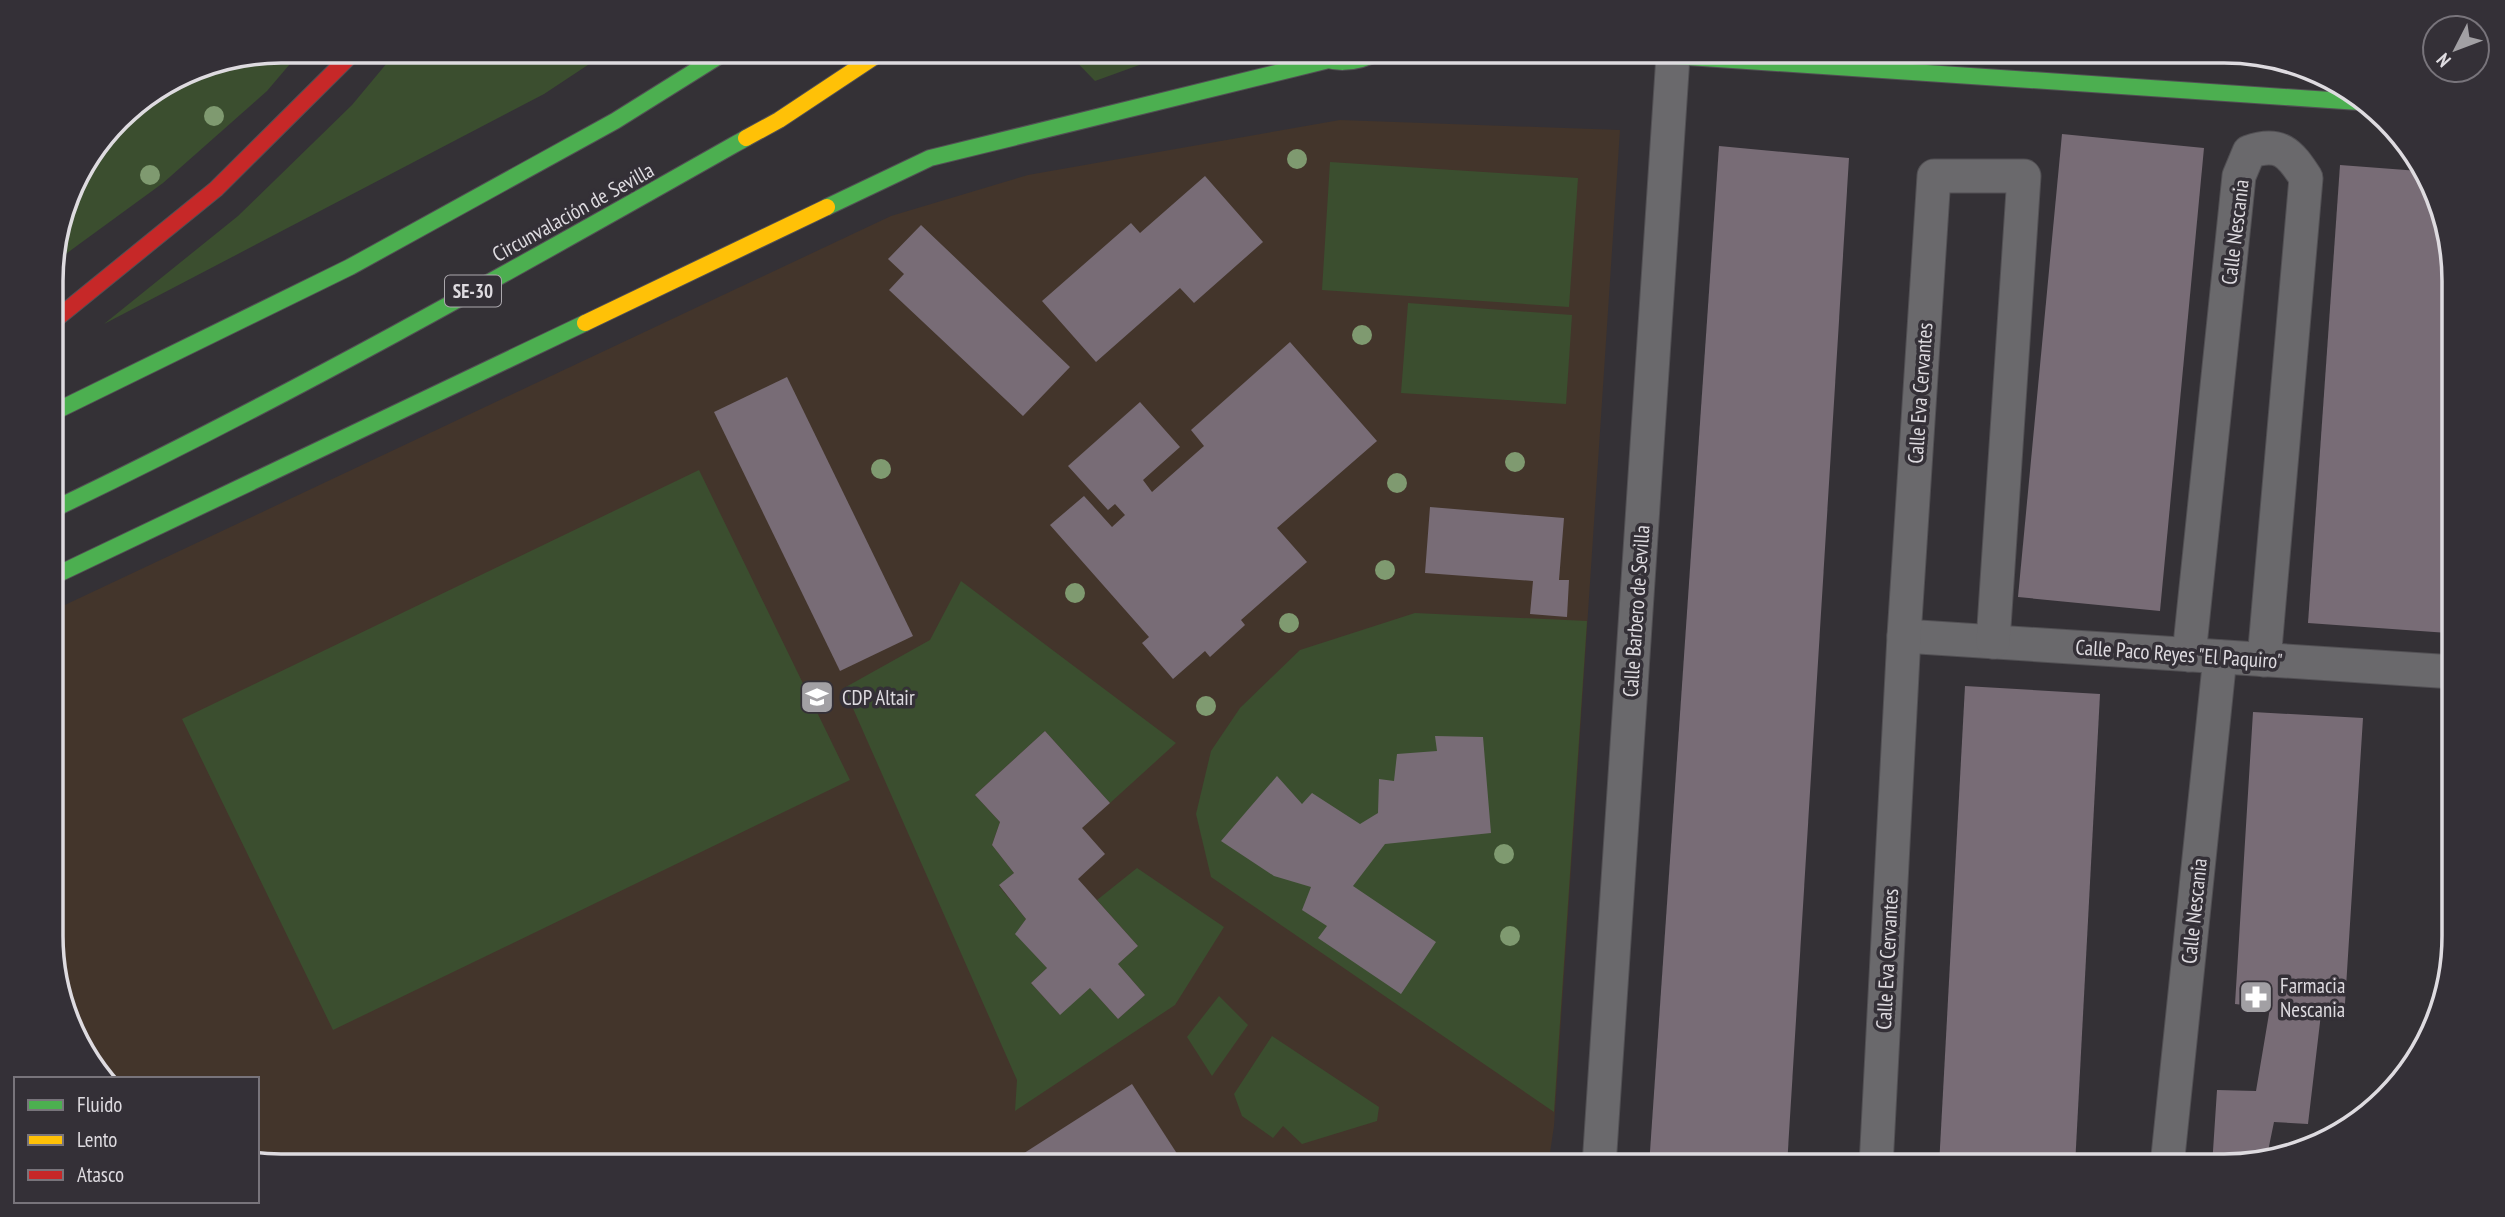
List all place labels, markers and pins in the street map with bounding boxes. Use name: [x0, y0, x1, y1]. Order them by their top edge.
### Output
school or university icon: CDP Altair: [798, 678, 836, 716]
place label: CDP Altair: [842, 684, 915, 711]
place label: Farmacia Nescania: [2280, 972, 2345, 1023]
pharmacy icon: Farmacia Nescania: [2237, 978, 2275, 1016]

